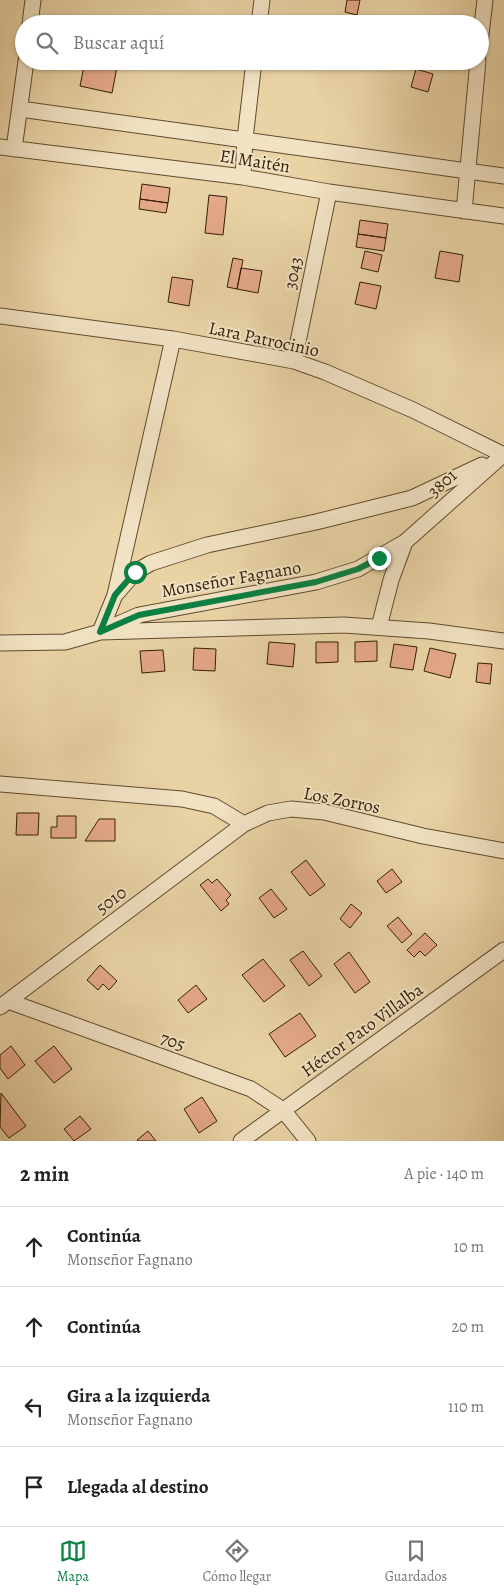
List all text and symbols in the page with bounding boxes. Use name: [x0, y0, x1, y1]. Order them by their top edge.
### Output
search box: [15, 15, 489, 70]
icon: search: [33, 29, 61, 57]
text: Buscar aquí: [73, 30, 164, 56]
street label: El Maitén: [218, 144, 292, 178]
street label: 3043: [278, 254, 308, 292]
street label: Lara Patrocinio: [207, 316, 321, 362]
street label: 3801: [422, 463, 462, 503]
route end: [368, 547, 391, 570]
street label: Monseñor Fagnano: [159, 555, 303, 603]
route start: [124, 561, 147, 584]
street label: Los Zorros: [302, 781, 382, 819]
street label: 5010: [91, 880, 131, 920]
street label: Héctor Pato Villalba: [296, 977, 428, 1082]
street label: 705: [157, 1025, 189, 1057]
text: 2 min: [20, 1160, 69, 1188]
text: A pie · 140 m: [404, 1163, 484, 1185]
text: Continúa: [67, 1223, 141, 1249]
icon: ahead: [20, 1233, 48, 1261]
text: 10 m: [454, 1236, 484, 1258]
text: Monseñor Fagnano: [67, 1249, 193, 1271]
icon: ahead: [20, 1313, 48, 1341]
text: Continúa: [67, 1314, 141, 1340]
text: 20 m: [451, 1316, 484, 1338]
text: Gira a la izquierda: [67, 1383, 210, 1409]
icon: left: [20, 1393, 48, 1421]
text: 110 m: [448, 1396, 484, 1418]
text: Monseñor Fagnano: [67, 1409, 193, 1431]
icon: arrive: [20, 1473, 48, 1501]
text: Llegada al destino: [67, 1474, 209, 1500]
tab: Mapa: [57, 1537, 89, 1586]
tab: Cómo llegar: [203, 1537, 271, 1586]
tab: Guardados: [385, 1537, 447, 1586]

